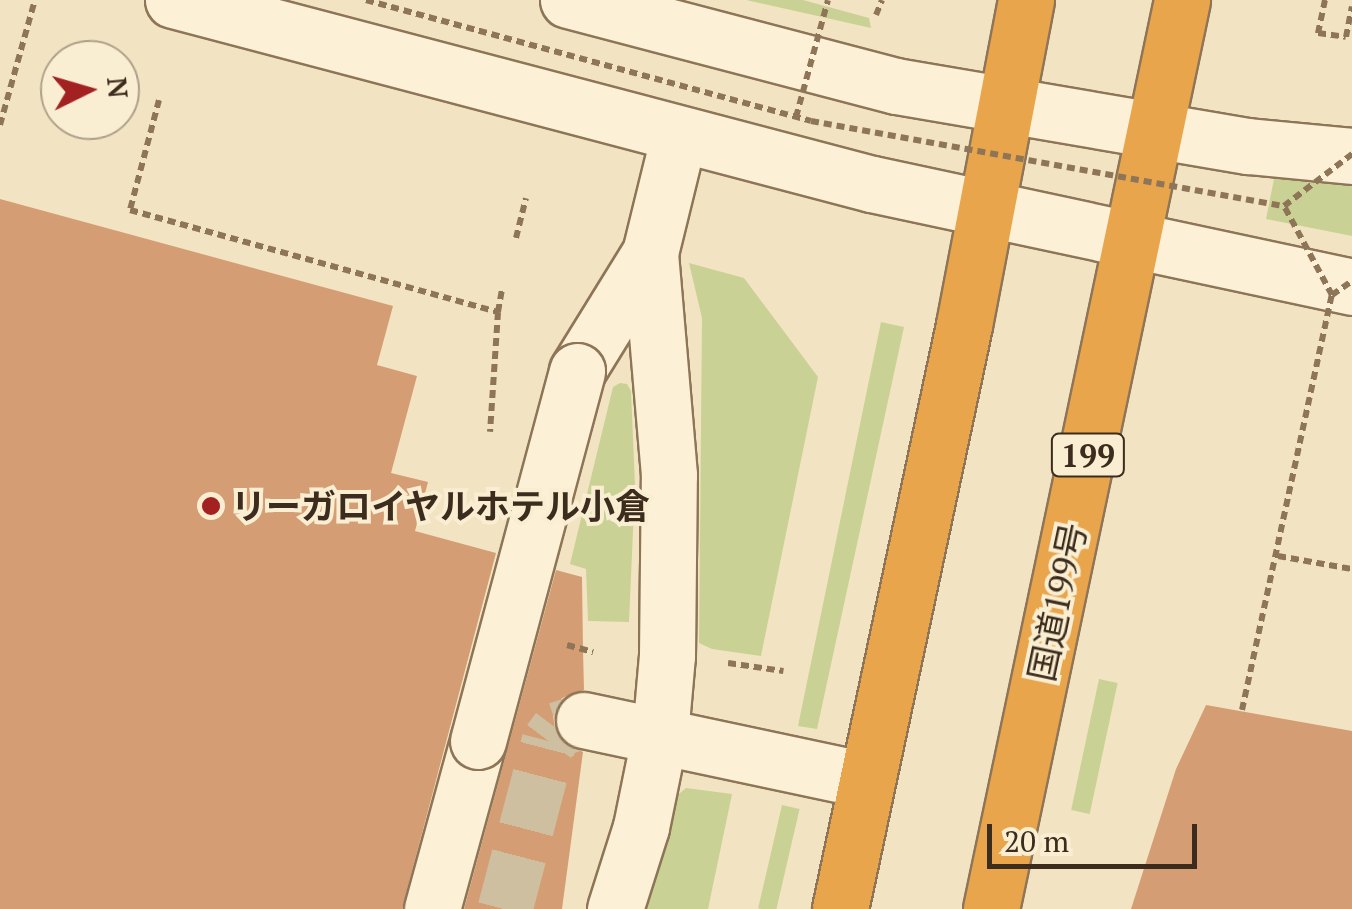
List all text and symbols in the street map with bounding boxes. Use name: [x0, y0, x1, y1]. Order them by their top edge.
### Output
north arrow: [40, 40, 140, 140]
text: N: [99, 75, 138, 100]
road number: 199: [1050, 428, 1126, 482]
place label: リーガロイヤルホテル小倉: [231, 485, 651, 527]
marker: リーガロイヤルホテル小倉: [200, 495, 222, 517]
street label: 国道199号: [1020, 519, 1094, 685]
scale bar: [992, 804, 1202, 866]
text: 20 m: [1004, 821, 1069, 861]

